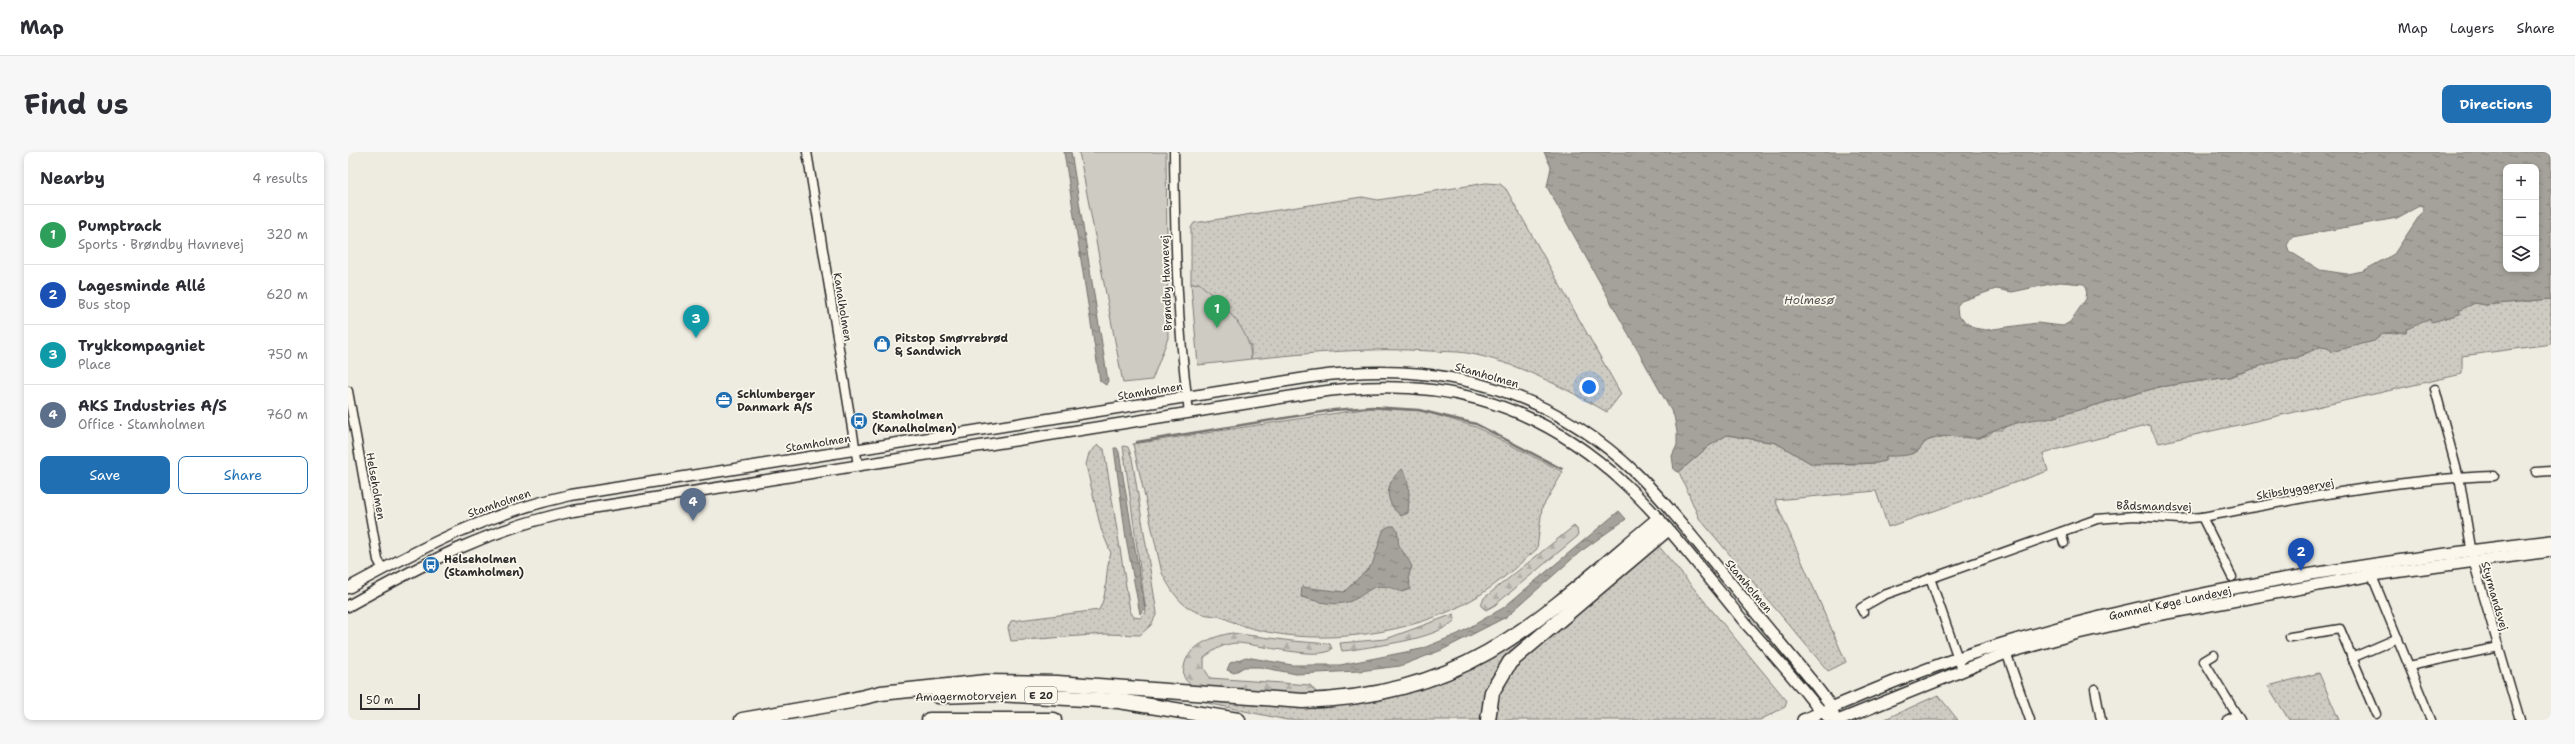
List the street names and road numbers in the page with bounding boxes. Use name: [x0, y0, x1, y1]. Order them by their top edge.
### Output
street label: Brøndby Havnevej: [1157, 235, 1176, 331]
street label: Kanalholmen: [830, 272, 855, 343]
street label: Stamholmen: [1453, 359, 1521, 392]
street label: Stamholmen: [1116, 379, 1184, 404]
street label: Stamholmen: [784, 431, 852, 456]
street label: Helseholmen: [362, 451, 389, 521]
street label: Skibsbyggervej: [2255, 475, 2335, 504]
street label: Stamholmen: [466, 486, 533, 521]
street label: Bådsmandsvej: [2116, 498, 2192, 515]
street label: Stamholmen: [1722, 556, 1776, 617]
street label: Styrmandsvej: [2477, 560, 2512, 633]
street label: Gammel Køge Landevej: [2107, 583, 2233, 624]
road number: E 20: [1025, 687, 1057, 703]
street label: Amagermotorvejen: [915, 688, 1017, 705]

